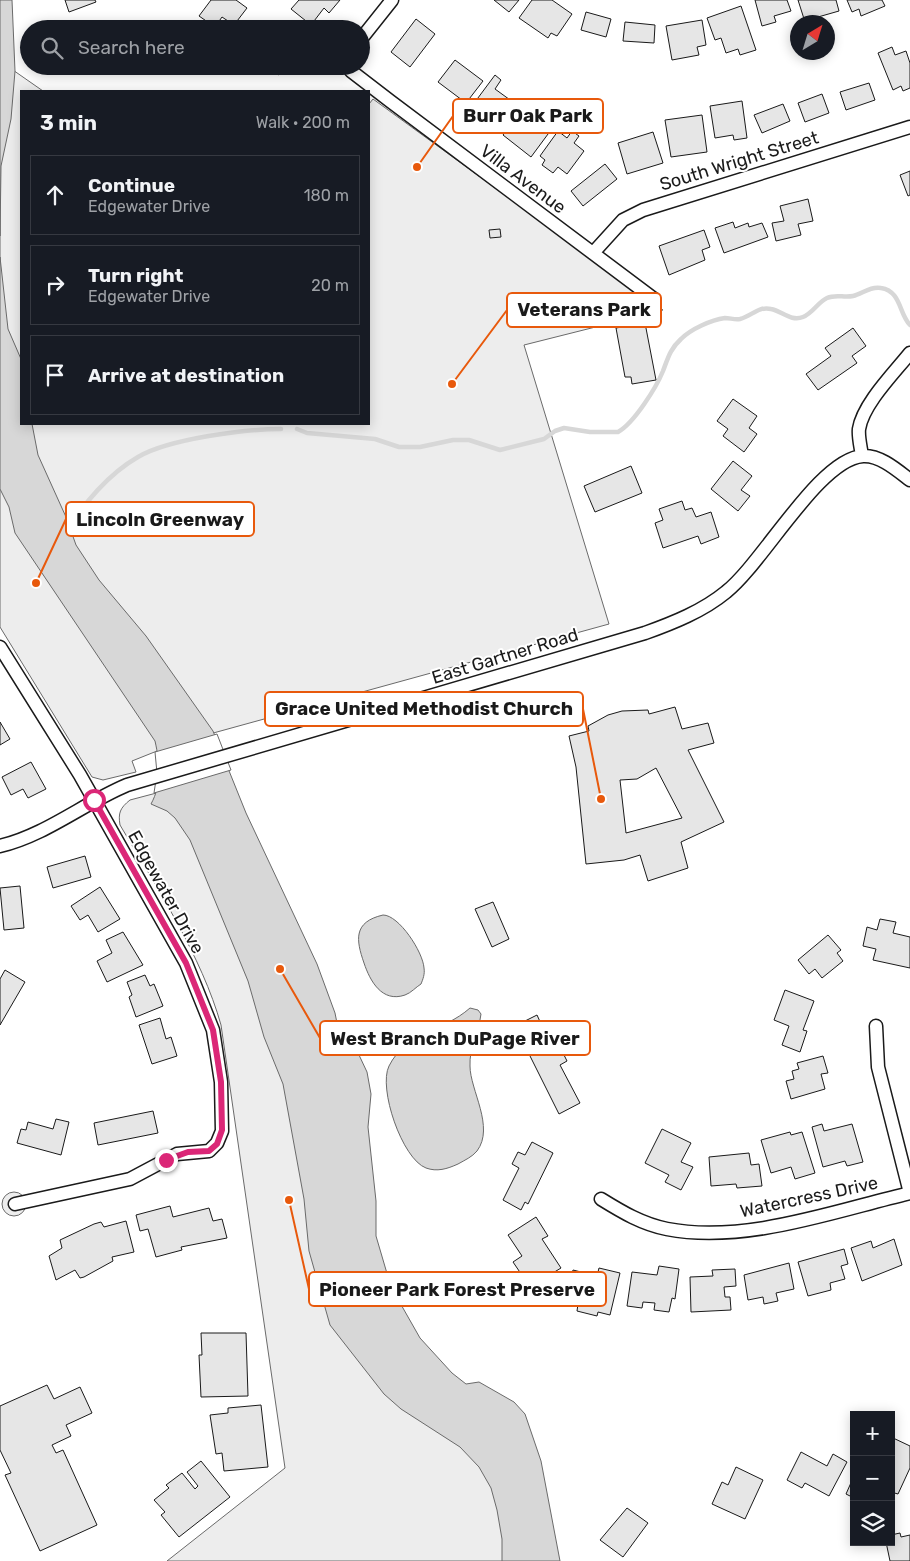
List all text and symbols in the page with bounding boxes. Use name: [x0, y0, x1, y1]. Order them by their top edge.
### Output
north arrow: [790, 15, 835, 60]
search box: [20, 20, 370, 75]
icon: search: [38, 34, 66, 62]
text: Search here: [78, 36, 185, 59]
callout: Burr Oak Park: [453, 99, 603, 133]
text: Burr Oak Park: [463, 104, 593, 127]
text: 3 min: [40, 110, 97, 135]
text: Walk · 200 m: [256, 113, 350, 132]
street label: South Wright Street: [657, 126, 821, 196]
street label: Villa Avenue: [476, 140, 570, 218]
text: Continue: [88, 174, 175, 197]
icon: ahead: [41, 181, 69, 209]
text: 180 m: [304, 186, 349, 205]
text: Edgewater Drive: [88, 197, 210, 216]
text: Turn right: [88, 264, 183, 287]
icon: right: [41, 271, 69, 299]
text: 20 m: [311, 276, 349, 295]
text: Edgewater Drive: [88, 287, 210, 306]
callout: Veterans Park: [507, 293, 661, 327]
text: Veterans Park: [517, 298, 651, 321]
icon: arrive: [41, 361, 69, 389]
text: Arrive at destination: [88, 364, 284, 387]
callout: Lincoln Greenway: [66, 502, 254, 536]
text: Lincoln Greenway: [76, 508, 245, 531]
street label: East Gartner Road: [429, 623, 581, 689]
callout: Grace United Methodist Church: [265, 692, 583, 726]
text: Grace United Methodist Church: [275, 697, 573, 720]
route start: [83, 789, 106, 812]
street label: Edgewater Drive: [123, 827, 209, 957]
callout: West Branch DuPage River: [320, 1021, 590, 1055]
text: West Branch DuPage River: [330, 1027, 580, 1050]
route end: [155, 1149, 178, 1172]
street label: Watercress Drive: [738, 1172, 880, 1222]
callout: Pioneer Park Forest Preserve: [309, 1272, 606, 1306]
text: Pioneer Park Forest Preserve: [319, 1278, 595, 1301]
map controls: [850, 1411, 895, 1546]
button: +: [850, 1411, 895, 1456]
button: −: [850, 1456, 895, 1501]
button: layers: [850, 1501, 895, 1546]

